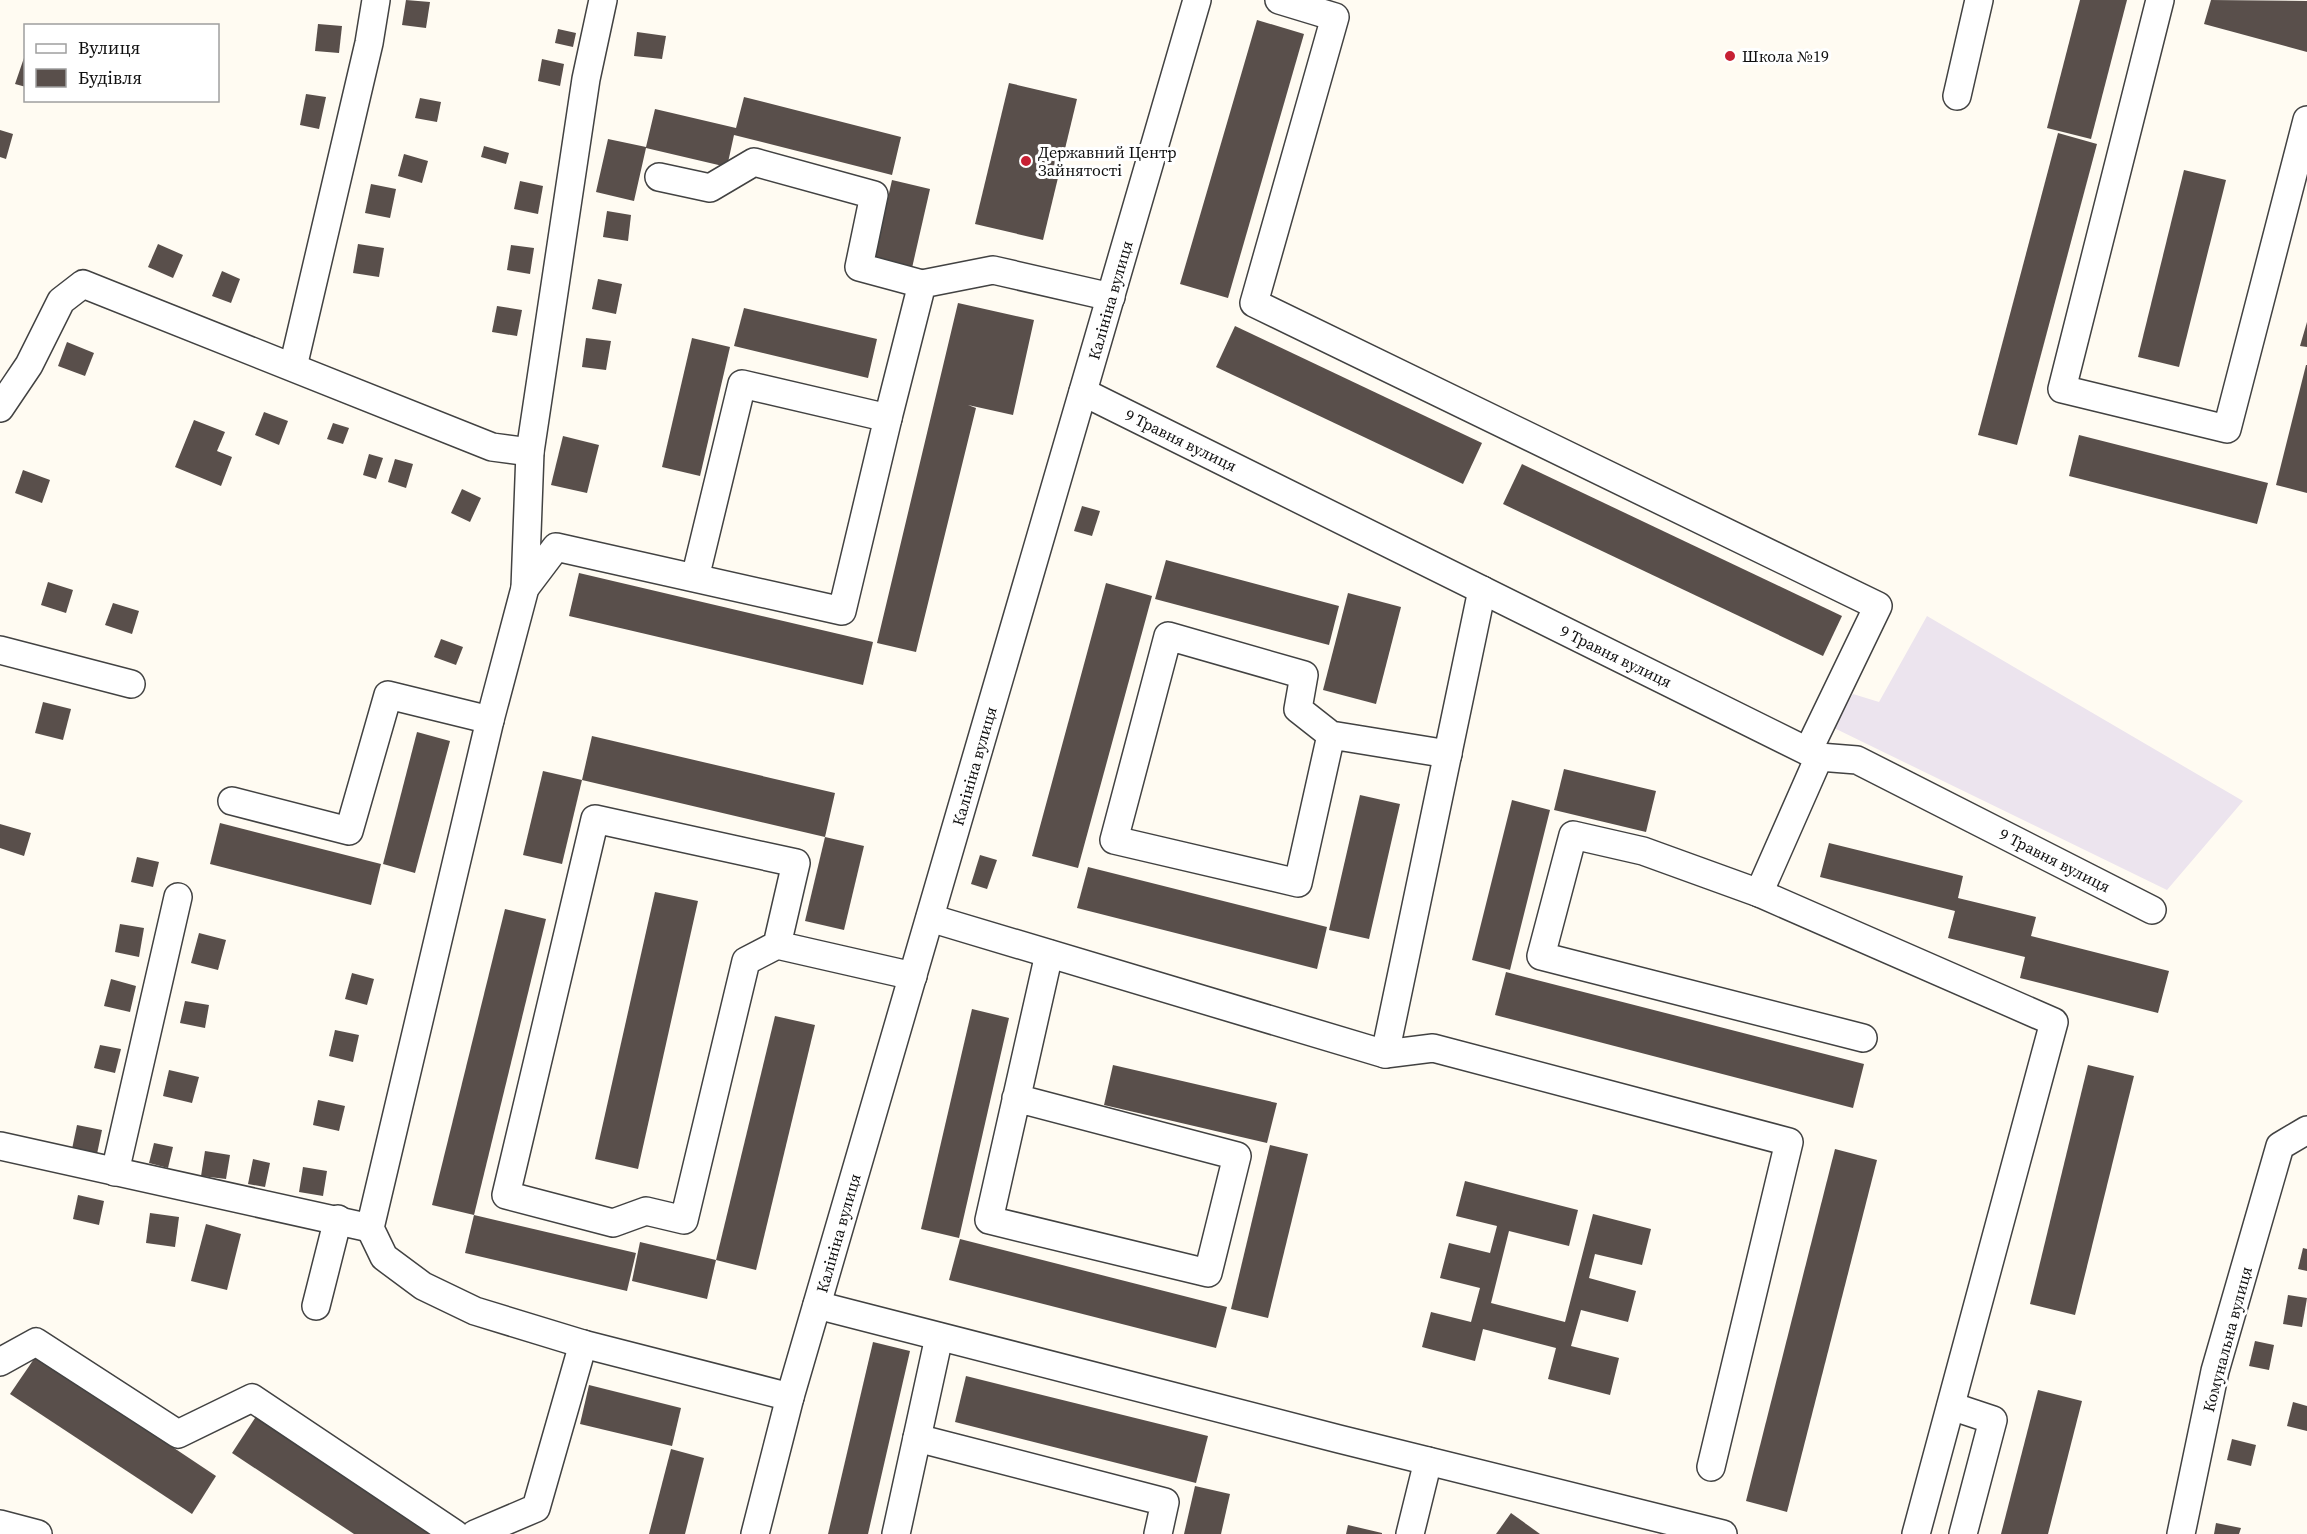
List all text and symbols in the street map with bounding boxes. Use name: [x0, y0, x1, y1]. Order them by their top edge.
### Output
legend: [24, 24, 219, 102]
text: Вулиця: [78, 35, 140, 60]
place label: Школа №19: [1742, 45, 1829, 67]
marker: Школа №19: [1723, 49, 1737, 63]
text: Будівля: [78, 65, 142, 90]
place label: Державний Центр Зайнятості: [1038, 141, 1177, 181]
marker: Державний Центр Зайнятості: [1019, 154, 1033, 168]
street label: Калініна вулиця: [1082, 238, 1138, 362]
street label: 9 Травня вулиця: [1121, 403, 1241, 477]
street label: 9 Травня вулиця: [1556, 619, 1676, 693]
street label: Калініна вулиця: [946, 704, 1002, 828]
street label: 9 Травня вулиця: [1996, 823, 2114, 897]
street label: Калініна вулиця: [810, 1171, 866, 1295]
street label: Комунальна вулиця: [2197, 1264, 2257, 1414]

